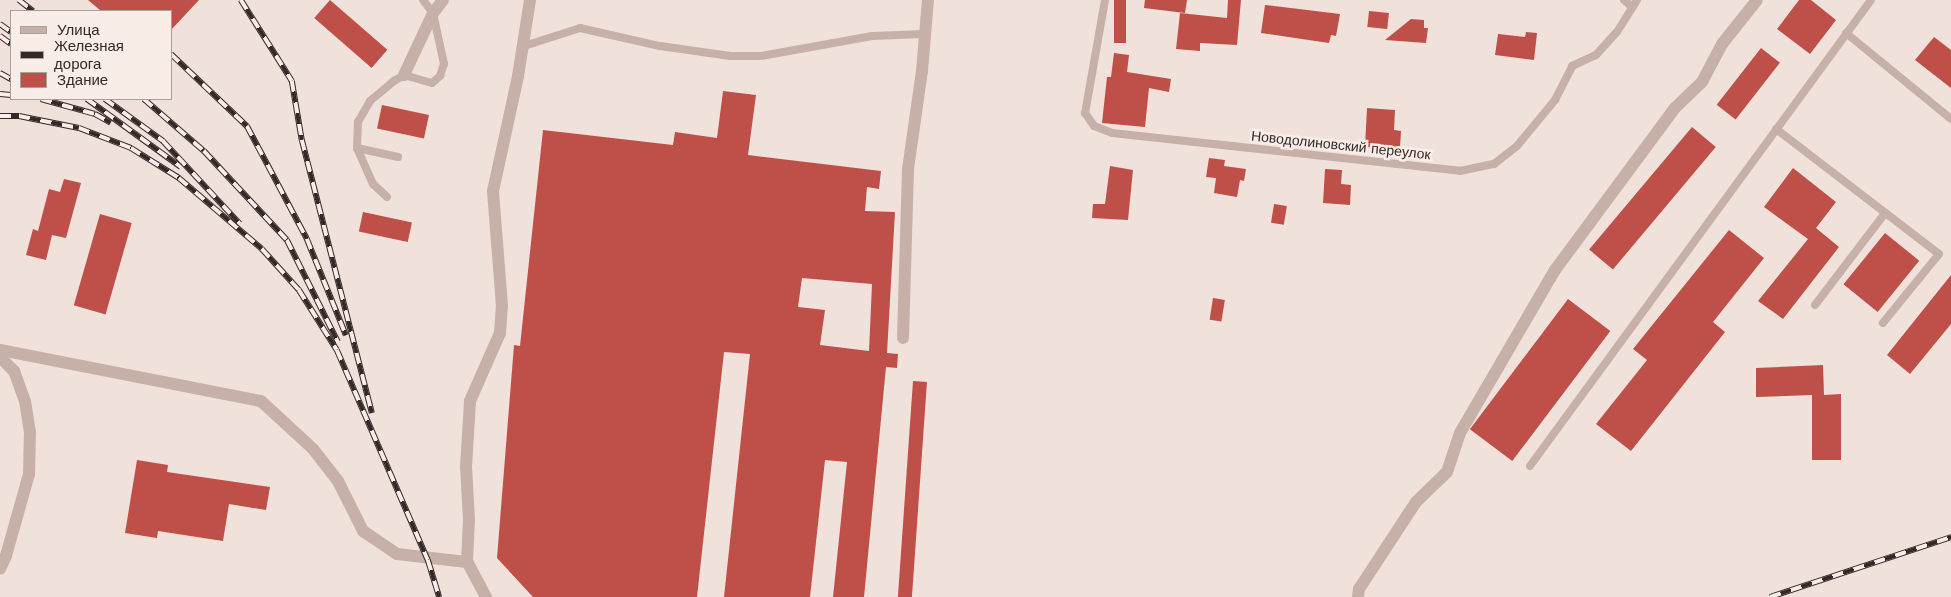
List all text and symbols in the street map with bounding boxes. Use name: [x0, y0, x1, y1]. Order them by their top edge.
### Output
legend: [10, 10, 172, 100]
text: Улица: [57, 21, 100, 39]
text: Железная дорога: [54, 37, 124, 73]
text: Здание: [57, 71, 108, 89]
street label: Новодолиновский переулок: [1250, 127, 1432, 163]

